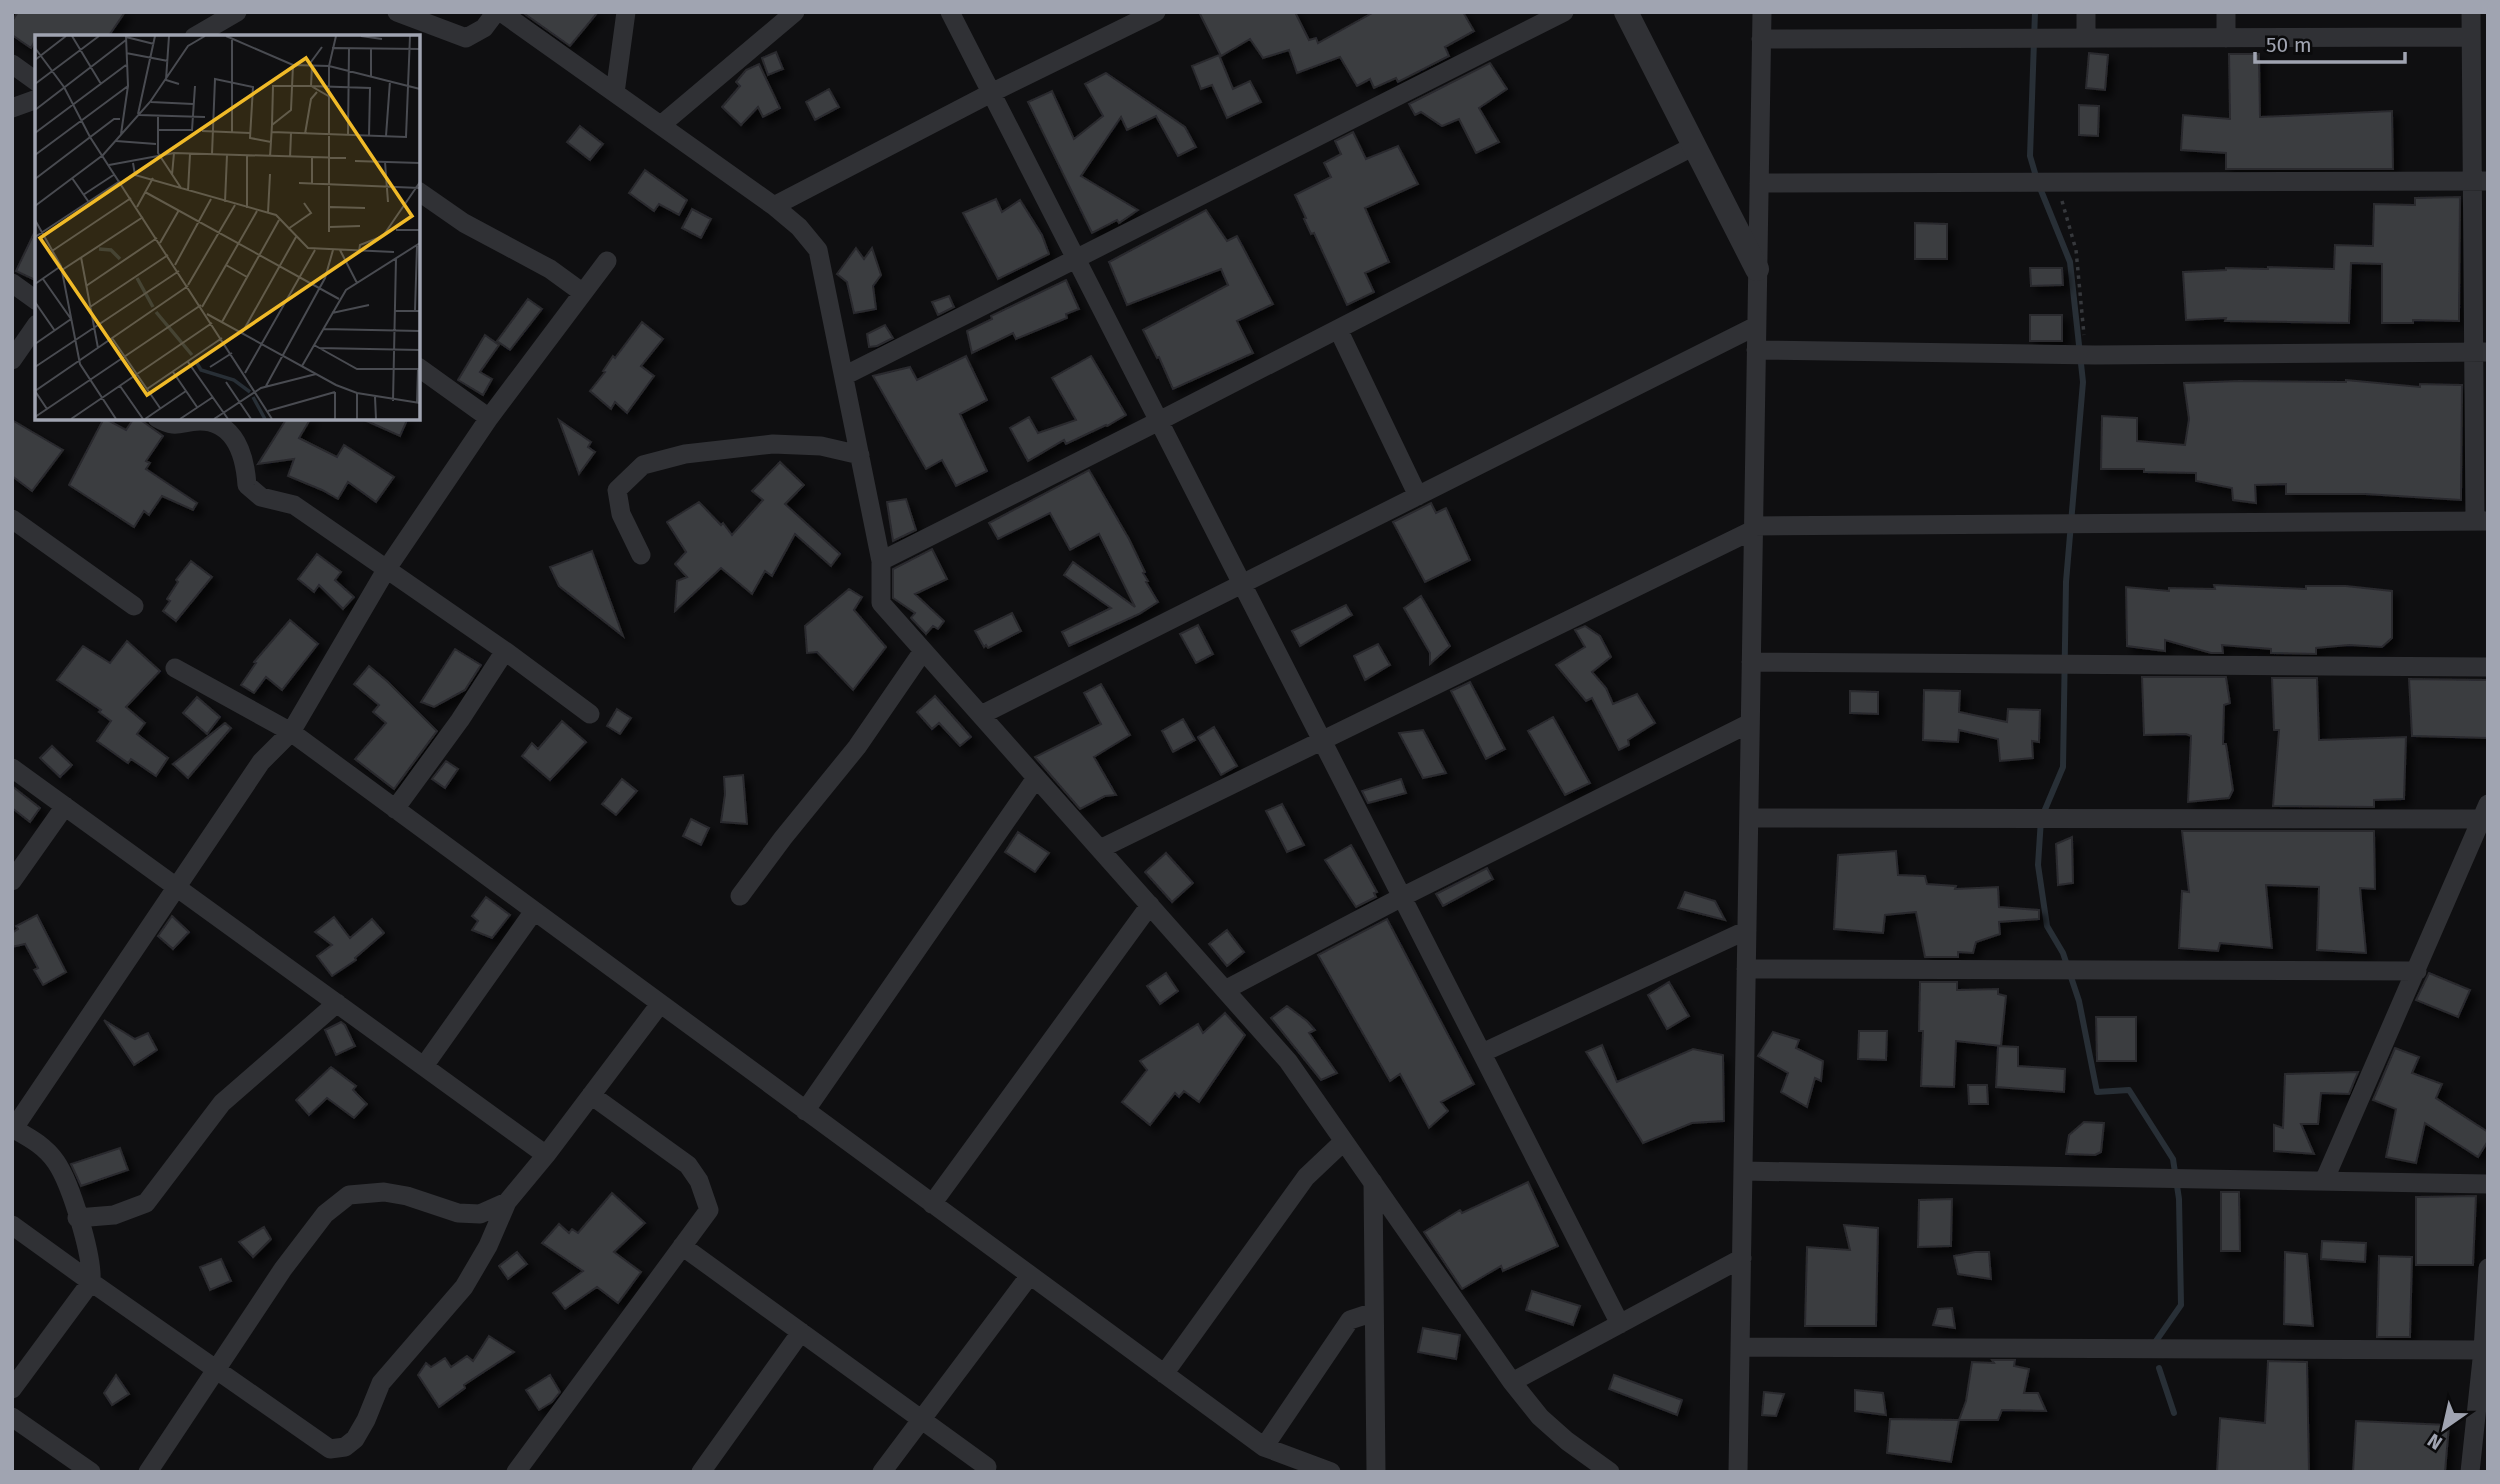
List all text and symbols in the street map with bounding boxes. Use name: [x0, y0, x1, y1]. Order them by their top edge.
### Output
scale bar: [2255, 21, 2406, 65]
text: 50 m: [2266, 32, 2312, 58]
inset map: [35, 35, 420, 420]
north arrow: [2409, 1393, 2479, 1463]
text: N: [2423, 1429, 2446, 1455]

